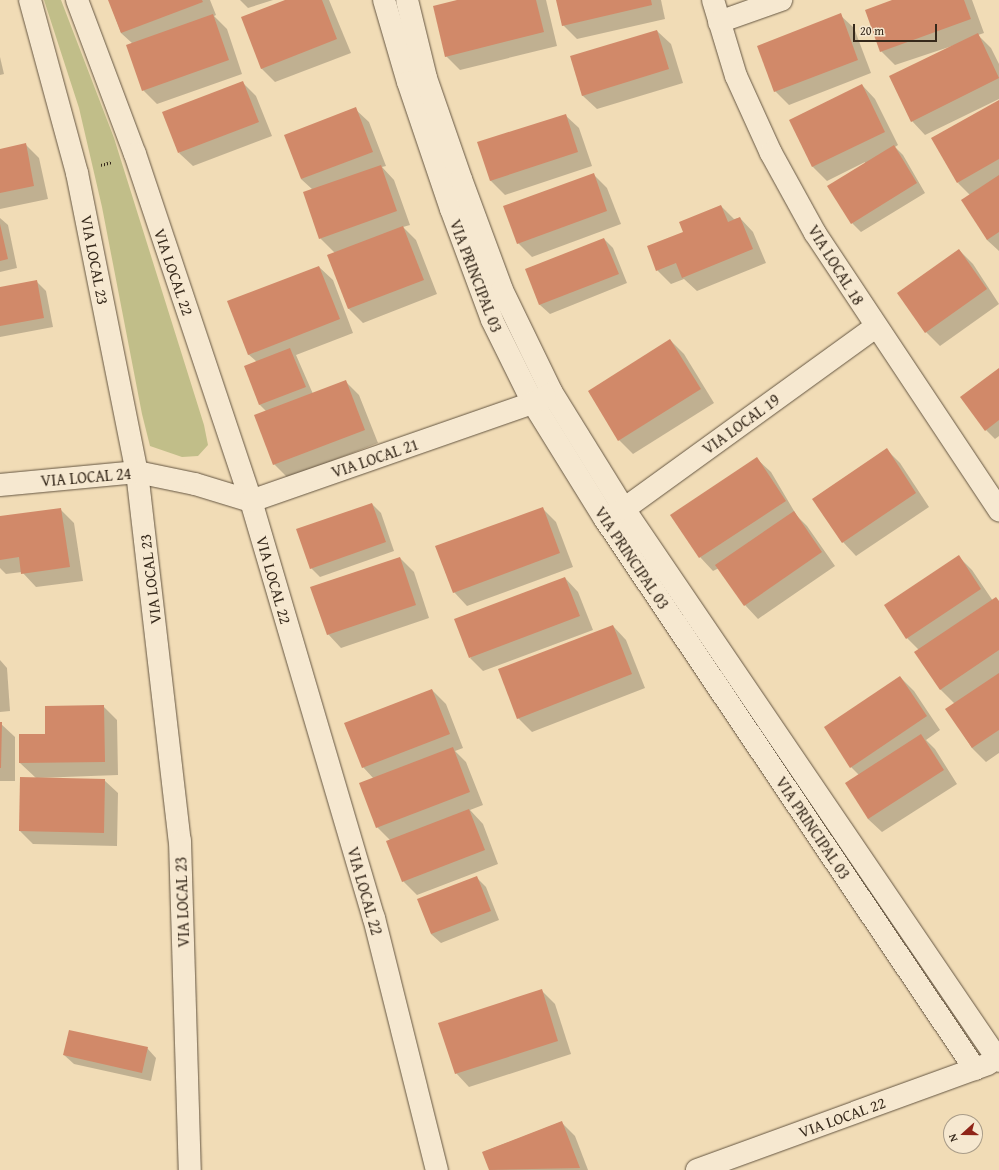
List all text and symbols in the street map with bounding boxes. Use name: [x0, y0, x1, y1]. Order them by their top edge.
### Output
scale bar: [855, 16, 939, 42]
text: 20 m: [860, 22, 884, 39]
street label: VIA LOCAL 23: [77, 214, 113, 306]
street label: VIA PRINCIPAL 03: [446, 217, 506, 335]
street label: VIA LOCAL 18: [804, 221, 868, 309]
street label: VIA LOCAL 22: [150, 226, 198, 318]
street label: VIA LOCAL 19: [699, 390, 783, 458]
street label: VIA LOCAL 21: [329, 434, 421, 482]
street label: VIA LOCAL 24: [40, 463, 132, 491]
street label: VIA PRINCIPAL 03: [591, 503, 673, 613]
street label: VIA LOCAL 23: [135, 533, 165, 625]
street label: VIA LOCAL 22: [252, 534, 296, 626]
street label: VIA PRINCIPAL 03: [772, 773, 854, 883]
street label: VIA LOCAL 22: [343, 845, 387, 937]
street label: VIA LOCAL 23: [171, 856, 193, 948]
street label: VIA LOCAL 22: [796, 1092, 888, 1142]
north arrow: [943, 1114, 983, 1154]
text: N: [944, 1132, 962, 1144]

